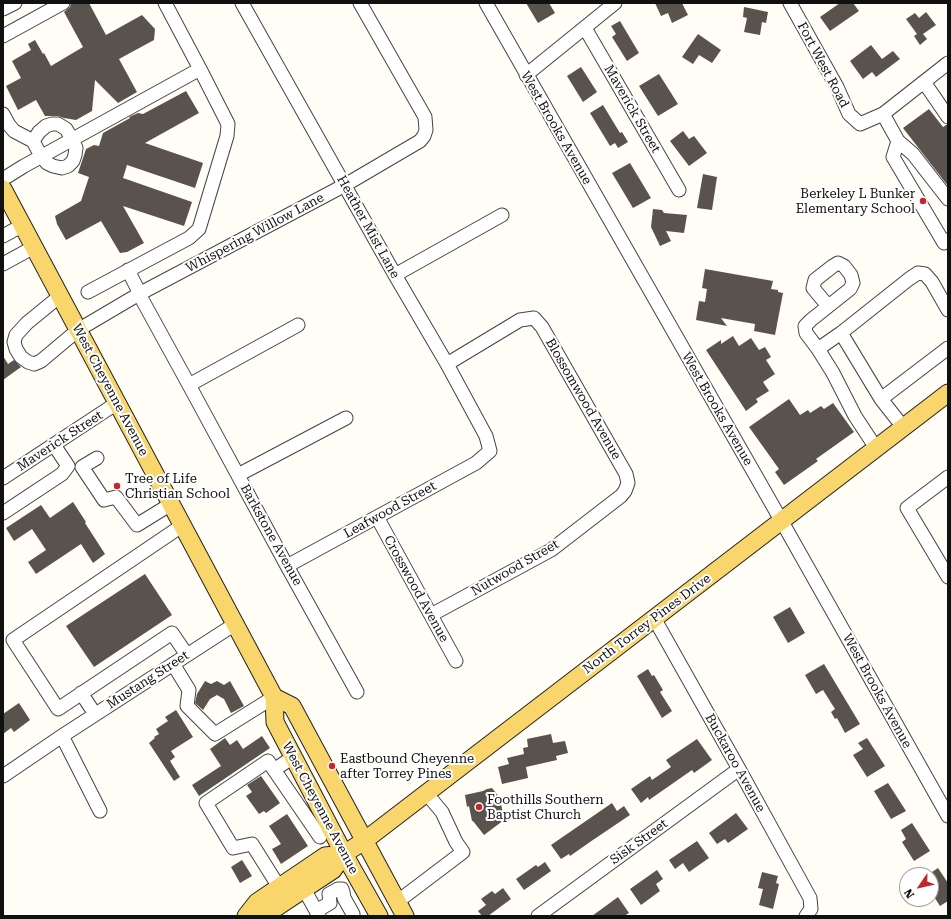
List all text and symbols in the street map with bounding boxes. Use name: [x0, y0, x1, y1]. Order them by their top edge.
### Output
street label: Fort West Road: [794, 19, 852, 111]
street label: Maverick Street: [601, 62, 663, 156]
street label: West Brooks Avenue: [517, 69, 595, 187]
street label: Heather Mist Lane: [333, 173, 403, 281]
place label: Berkeley L Bunker Elementary School: [796, 186, 915, 217]
street label: Whispering Willow Lane: [183, 190, 327, 276]
marker: Berkeley L Bunker Elementary School: [918, 196, 928, 206]
street label: West Cheyenne Avenue: [69, 321, 151, 459]
street label: Blossomwood Avenue: [542, 336, 624, 462]
street label: West Brooks Avenue: [678, 350, 756, 468]
street label: Maverick Street: [14, 408, 106, 474]
place label: Tree of Life Christian School: [125, 471, 230, 502]
street label: Leafwood Street: [341, 478, 439, 542]
marker: Tree of Life Christian School: [112, 481, 122, 491]
street label: Barkstone Avenue: [237, 482, 305, 588]
street label: Crosswood Avenue: [380, 533, 452, 645]
street label: Nutwood Street: [468, 537, 562, 599]
street label: North Torrey Pines Drive: [580, 571, 714, 677]
street label: West Brooks Avenue: [839, 631, 915, 751]
street label: Mustang Street: [104, 648, 192, 712]
street label: Buckaroo Avenue: [702, 711, 768, 815]
street label: West Cheyenne Avenue: [279, 739, 361, 877]
place label: Eastbound Cheyenne after Torrey Pines: [340, 751, 474, 782]
marker: Eastbound Cheyenne after Torrey Pines: [327, 761, 337, 771]
place label: Foothills Southern Baptist Church: [487, 792, 604, 823]
marker: Foothills Southern Baptist Church: [474, 802, 484, 812]
street label: Sisk Street: [607, 816, 671, 868]
north arrow: [899, 867, 939, 907]
text: N: [902, 886, 917, 901]

